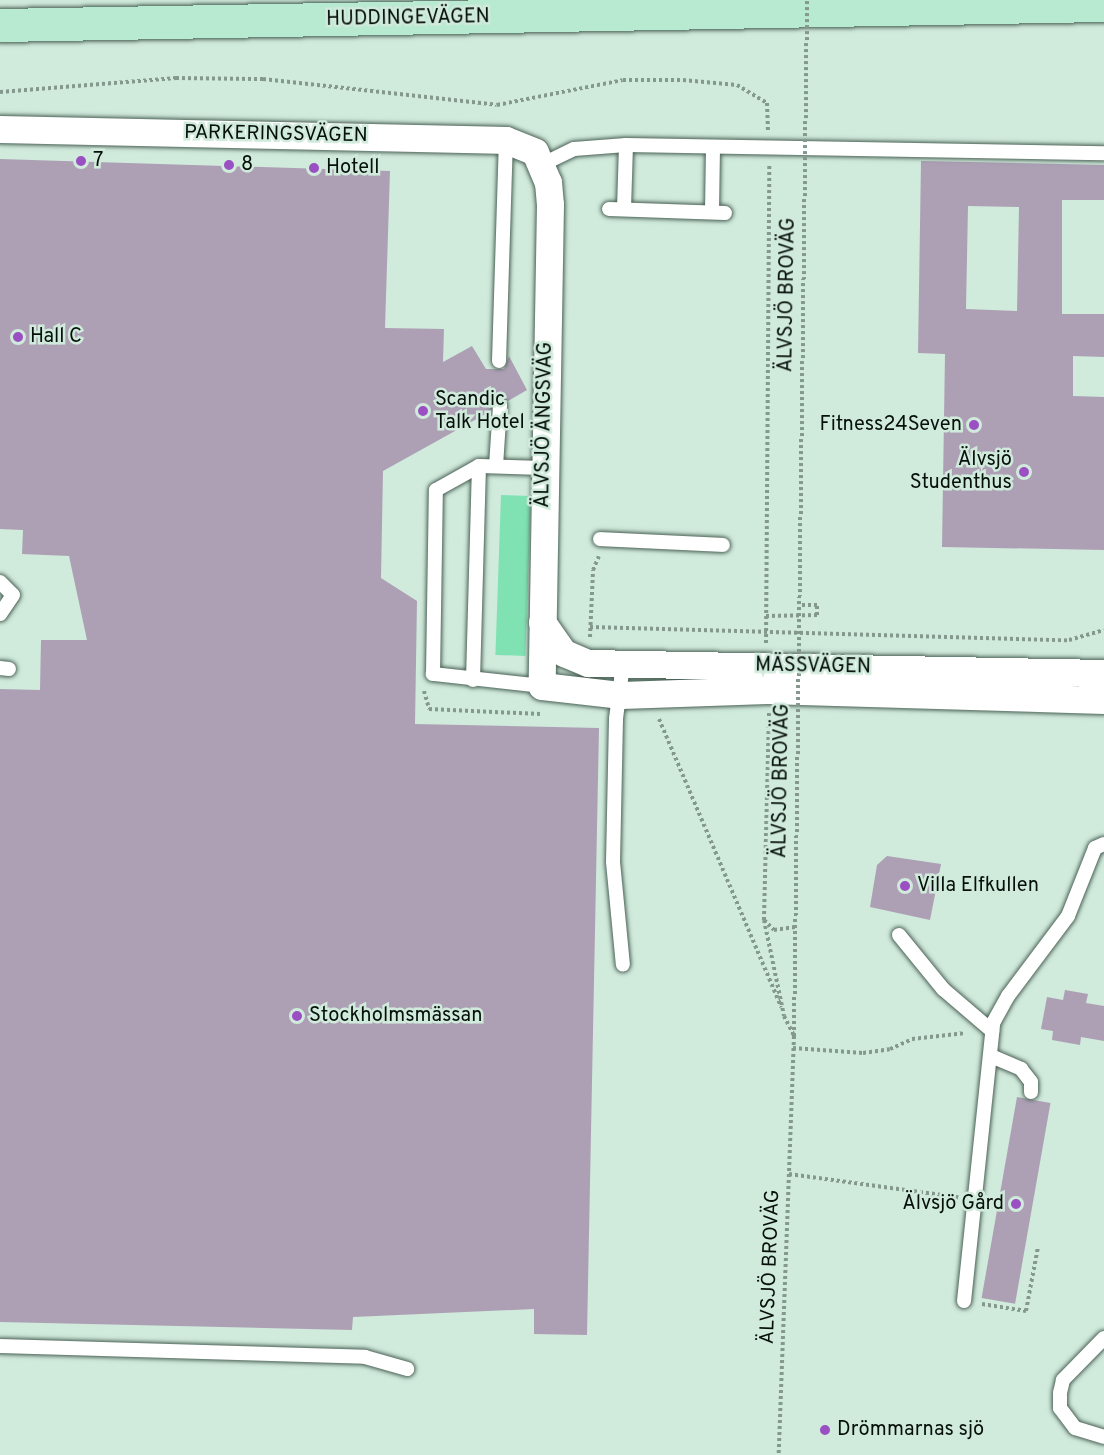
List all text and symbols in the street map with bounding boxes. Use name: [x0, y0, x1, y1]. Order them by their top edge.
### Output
street label: HUDDINGEVÄGEN: [326, 6, 490, 32]
street label: PARKERINGSVÄGEN: [184, 121, 368, 149]
place label: 7: [93, 149, 103, 173]
place label: 8: [241, 153, 253, 177]
marker: 7: [74, 154, 88, 168]
place label: Hotell: [326, 156, 380, 180]
marker: 8: [222, 158, 236, 172]
marker: Hotell: [307, 161, 321, 175]
street label: ÄLVSJÖ BROVÄG: [775, 217, 801, 373]
place label: Hall C: [30, 325, 82, 349]
marker: Hall C: [11, 330, 25, 344]
street label: ÄLVSJÖ ÄNGSVÄG: [532, 341, 558, 509]
place label: Scandic Talk Hotel: [435, 388, 525, 435]
marker: Scandic Talk Hotel: [416, 404, 430, 418]
place label: Fitness24Seven: [819, 413, 962, 437]
marker: Fitness24Seven: [967, 418, 981, 432]
place label: Älvsjö Studenthus: [910, 448, 1012, 495]
marker: Älvsjö Studenthus: [1017, 465, 1031, 479]
street label: MÄSSVÄGEN: [755, 654, 871, 680]
street label: ÄLVSJÖ BROVÄG: [769, 703, 795, 859]
place label: Villa Elfkullen: [917, 874, 1039, 898]
marker: Villa Elfkullen: [898, 879, 912, 893]
place label: Stockholmsmässan: [309, 1004, 483, 1028]
marker: Stockholmsmässan: [290, 1009, 304, 1023]
street label: ÄLVSJÖ BROVÄG: [756, 1189, 786, 1345]
place label: Älvsjö Gård: [902, 1192, 1004, 1216]
marker: Älvsjö Gård: [1009, 1197, 1023, 1211]
place label: Drömmarnas sjö: [837, 1418, 984, 1442]
marker: Drömmarnas sjö: [818, 1423, 832, 1437]

